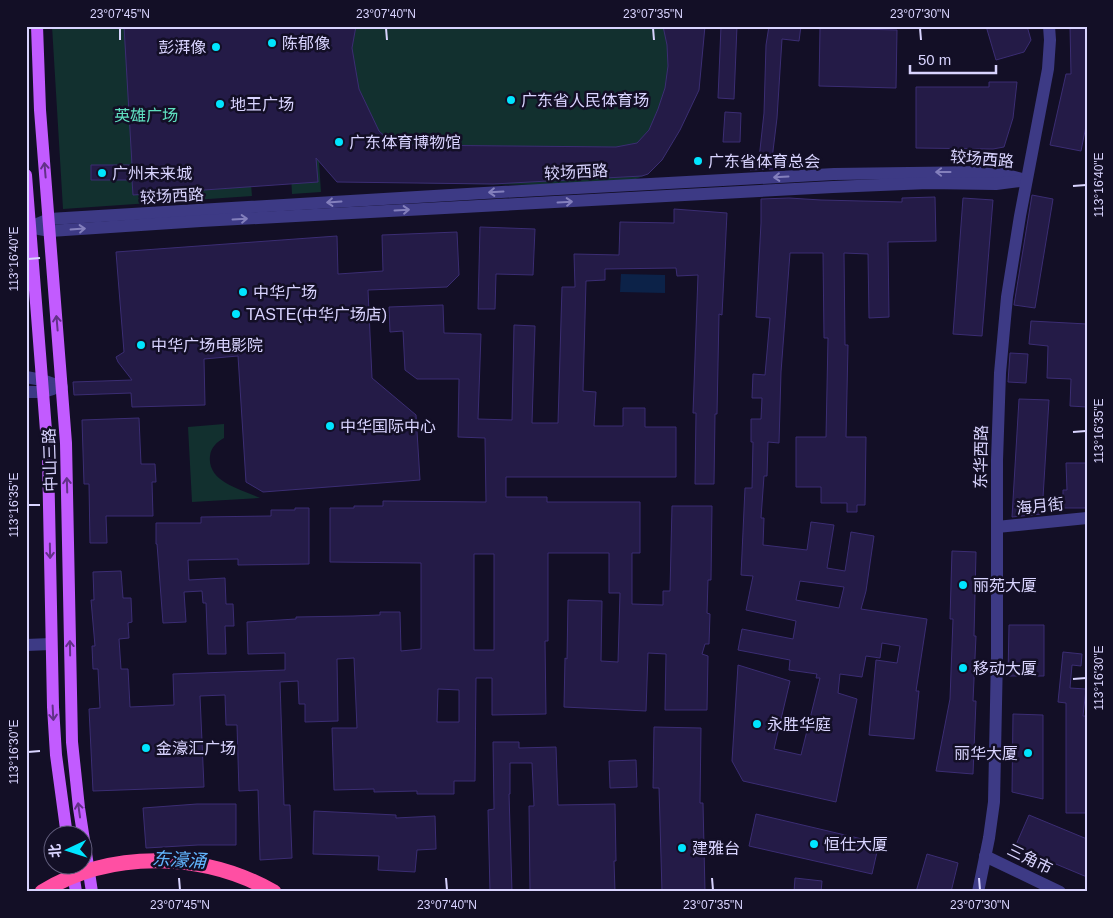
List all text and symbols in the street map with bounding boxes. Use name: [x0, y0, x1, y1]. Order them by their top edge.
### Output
text: 23°07'45"N: [90, 7, 150, 21]
text: 23°07'40"N: [356, 7, 416, 21]
text: 23°07'35"N: [623, 7, 683, 21]
text: 23°07'30"N: [890, 7, 950, 21]
place label: 陈郁像: [282, 35, 330, 52]
marker: 陈郁像: [266, 37, 278, 49]
place label: 彭湃像: [158, 39, 206, 56]
marker: 彭湃像: [210, 41, 222, 53]
scale bar: [910, 42, 997, 74]
text: 50 m: [918, 51, 951, 68]
place label: 广东省人民体育场: [521, 92, 649, 109]
marker: 广东省人民体育场: [505, 94, 517, 106]
place label: 地王广场: [230, 96, 294, 113]
marker: 地王广场: [214, 98, 226, 110]
park label: 英雄广场: [114, 107, 178, 124]
place label: 广东体育博物馆: [349, 134, 461, 151]
marker: 广东体育博物馆: [333, 136, 345, 148]
street label: 较场西路: [949, 148, 1015, 170]
text: 113°16'40"E: [1092, 152, 1106, 218]
place label: 广东省体育总会: [708, 153, 820, 170]
marker: 广东省体育总会: [692, 155, 704, 167]
street label: 较场西路: [544, 162, 608, 182]
one-way arrow: [40, 163, 50, 179]
place label: 广州未来城: [112, 165, 192, 182]
marker: 广州未来城: [96, 167, 108, 179]
one-way arrow: [936, 167, 952, 177]
one-way arrow: [773, 173, 789, 182]
street label: 较场西路: [140, 186, 204, 206]
one-way arrow: [489, 187, 505, 197]
one-way arrow: [327, 197, 343, 206]
one-way arrow: [556, 197, 572, 206]
one-way arrow: [394, 206, 410, 215]
one-way arrow: [232, 214, 248, 223]
one-way arrow: [70, 224, 86, 234]
text: 113°16'40"E: [7, 226, 21, 292]
place label: 中华广场: [253, 284, 317, 301]
marker: 中华广场: [237, 286, 249, 298]
place label: TASTE(中华广场店): [246, 306, 387, 323]
marker: TASTE(中华广场店): [230, 308, 242, 320]
one-way arrow: [53, 315, 62, 331]
place label: 中华广场电影院: [151, 337, 263, 354]
marker: 中华广场电影院: [135, 339, 147, 351]
text: 113°16'35"E: [1092, 398, 1106, 464]
place label: 中华国际中心: [340, 418, 436, 435]
marker: 中华国际中心: [324, 420, 336, 432]
street label: 东华西路: [972, 425, 990, 489]
street label: 中山三路: [40, 428, 60, 492]
text: 113°16'35"E: [7, 472, 21, 538]
one-way arrow: [62, 477, 72, 494]
street label: 海月街: [1015, 495, 1065, 517]
one-way arrow: [45, 542, 55, 558]
place label: 丽苑大厦: [973, 577, 1037, 594]
marker: 丽苑大厦: [957, 579, 969, 591]
one-way arrow: [66, 640, 75, 656]
text: 113°16'30"E: [1092, 645, 1106, 711]
place label: 移动大厦: [973, 660, 1037, 677]
marker: 移动大厦: [957, 662, 969, 674]
one-way arrow: [48, 705, 57, 721]
place label: 永胜华庭: [767, 716, 831, 733]
marker: 永胜华庭: [751, 718, 763, 730]
text: 113°16'30"E: [7, 719, 21, 785]
place label: 金濠汇广场: [156, 740, 236, 757]
marker: 金濠汇广场: [140, 742, 152, 754]
place label: 丽华大厦: [954, 745, 1018, 762]
marker: 丽华大厦: [1022, 747, 1034, 759]
one-way arrow: [74, 802, 84, 818]
north arrow: [42, 826, 92, 876]
place label: 恒仕大厦: [824, 836, 888, 853]
marker: 恒仕大厦: [808, 838, 820, 850]
place label: 建雅台: [692, 840, 740, 857]
street label: 三角市: [1005, 840, 1056, 877]
marker: 建雅台: [676, 842, 688, 854]
text: 北: [47, 843, 64, 858]
water label: 东濠涌: [152, 849, 208, 872]
text: 23°07'45"N: [150, 898, 210, 912]
text: 23°07'40"N: [417, 898, 477, 912]
text: 23°07'35"N: [683, 898, 743, 912]
text: 23°07'30"N: [950, 898, 1010, 912]

